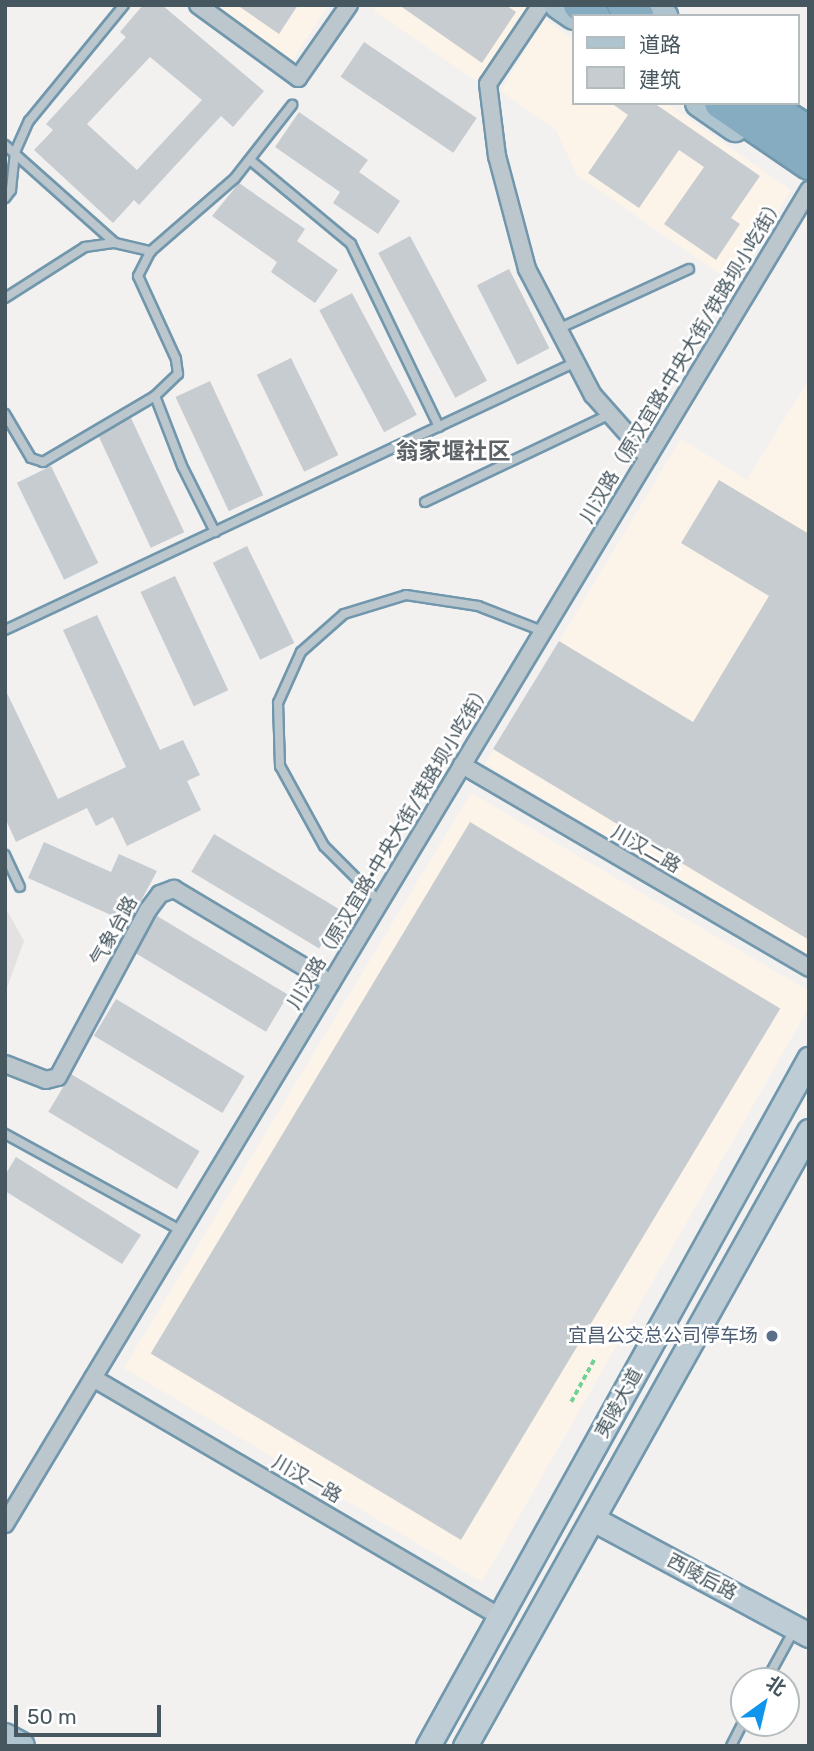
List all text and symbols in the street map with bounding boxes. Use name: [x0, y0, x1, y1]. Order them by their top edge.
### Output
legend: [572, 14, 800, 105]
text: 道路: [639, 32, 681, 57]
text: 建筑: [639, 67, 681, 92]
street label: 川汉路（原汉宜路·中央大街/铁路坝小吃街）: [575, 193, 789, 527]
district label: 翁家堰社区: [396, 437, 510, 465]
street label: 川汉路（原汉宜路·中央大街/铁路坝小吃街）: [282, 679, 496, 1013]
street label: 川汉二路: [607, 820, 685, 878]
street label: 气象台路: [86, 892, 142, 970]
place label: 宜昌公交总公司停车场: [568, 1325, 758, 1347]
marker: 宜昌公交总公司停车场: [764, 1328, 780, 1344]
street label: 夷陵大道: [591, 1364, 647, 1442]
street label: 川汉一路: [268, 1450, 346, 1508]
street label: 西陵后路: [663, 1549, 741, 1605]
north arrow: [730, 1667, 800, 1737]
text: 北: [762, 1671, 790, 1701]
scale bar: [18, 1692, 164, 1736]
text: 50 m: [27, 1704, 77, 1729]

